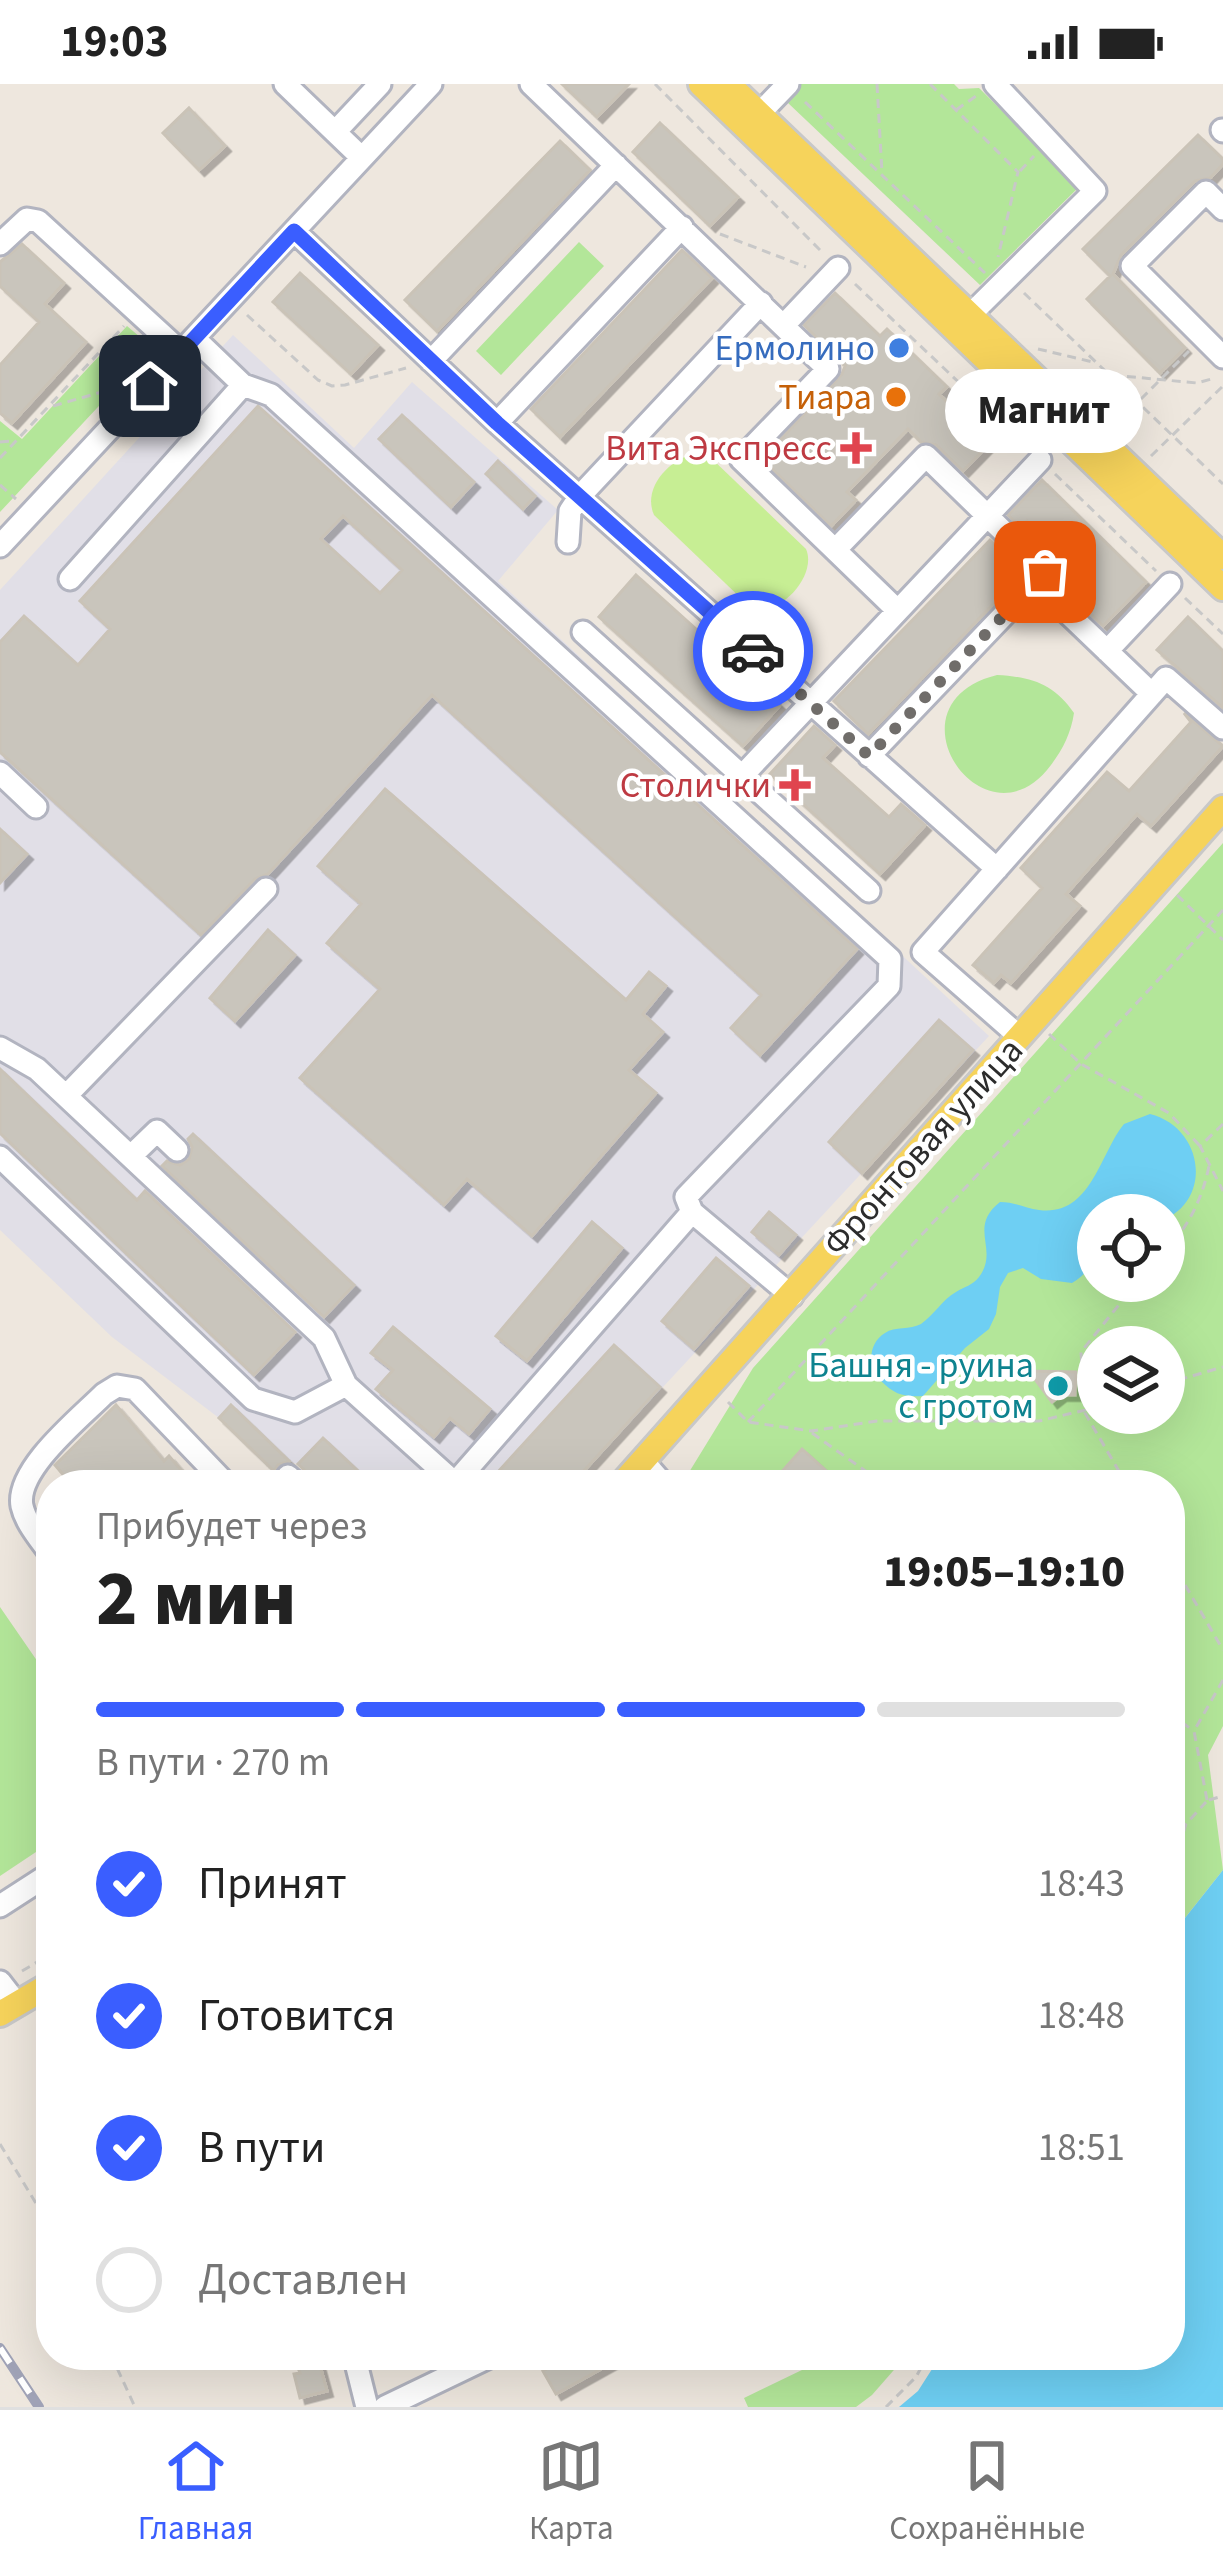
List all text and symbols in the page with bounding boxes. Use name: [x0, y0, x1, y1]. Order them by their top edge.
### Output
text: 19:03: [60, 10, 169, 74]
place label: Ермолино: [715, 323, 875, 374]
pin: [99, 335, 201, 437]
marker: Ермолино: [886, 335, 912, 361]
icon: home: [117, 353, 183, 419]
callout: Магнит: [946, 368, 1144, 452]
place label: Тиара: [778, 372, 872, 423]
text: Магнит: [978, 383, 1110, 439]
marker: Тиара: [883, 384, 909, 410]
place label: Вита Экспресс: [605, 423, 832, 474]
marker: Вита Экспресс: [843, 435, 869, 461]
pin: [994, 521, 1096, 623]
icon: bag: [1012, 539, 1078, 605]
courier: [693, 591, 813, 711]
icon: car: [720, 618, 786, 684]
place label: Столички: [620, 760, 771, 811]
marker: Столички: [782, 772, 808, 798]
street label: Фронтовая улица: [811, 1027, 1035, 1267]
map controls: [1077, 1194, 1185, 1434]
button: locate: [1077, 1194, 1185, 1302]
button: layers: [1077, 1326, 1185, 1434]
place label: Башня - руина с гротом: [808, 1340, 1034, 1432]
marker: Башня - руина с гротом: [1045, 1373, 1071, 1399]
text: Прибудет через: [96, 1499, 367, 1555]
text: 19:05–19:10: [883, 1540, 1125, 1604]
text: 2 мин: [96, 1544, 297, 1655]
text: В пути · 270 m: [96, 1735, 330, 1791]
icon: check: [96, 1851, 162, 1917]
text: Принят: [198, 1852, 347, 1916]
text: 18:43: [1038, 1856, 1125, 1912]
icon: check: [96, 1983, 162, 2049]
text: Готовится: [198, 1984, 395, 2048]
text: 18:48: [1038, 1988, 1125, 2044]
icon: check: [96, 2115, 162, 2181]
text: В пути: [198, 2116, 326, 2180]
text: 18:51: [1038, 2120, 1125, 2176]
text: Доставлен: [198, 2248, 408, 2312]
tab: Главная: [138, 2433, 254, 2552]
tab: Карта: [529, 2433, 614, 2552]
tab: Сохранённые: [889, 2433, 1085, 2552]

